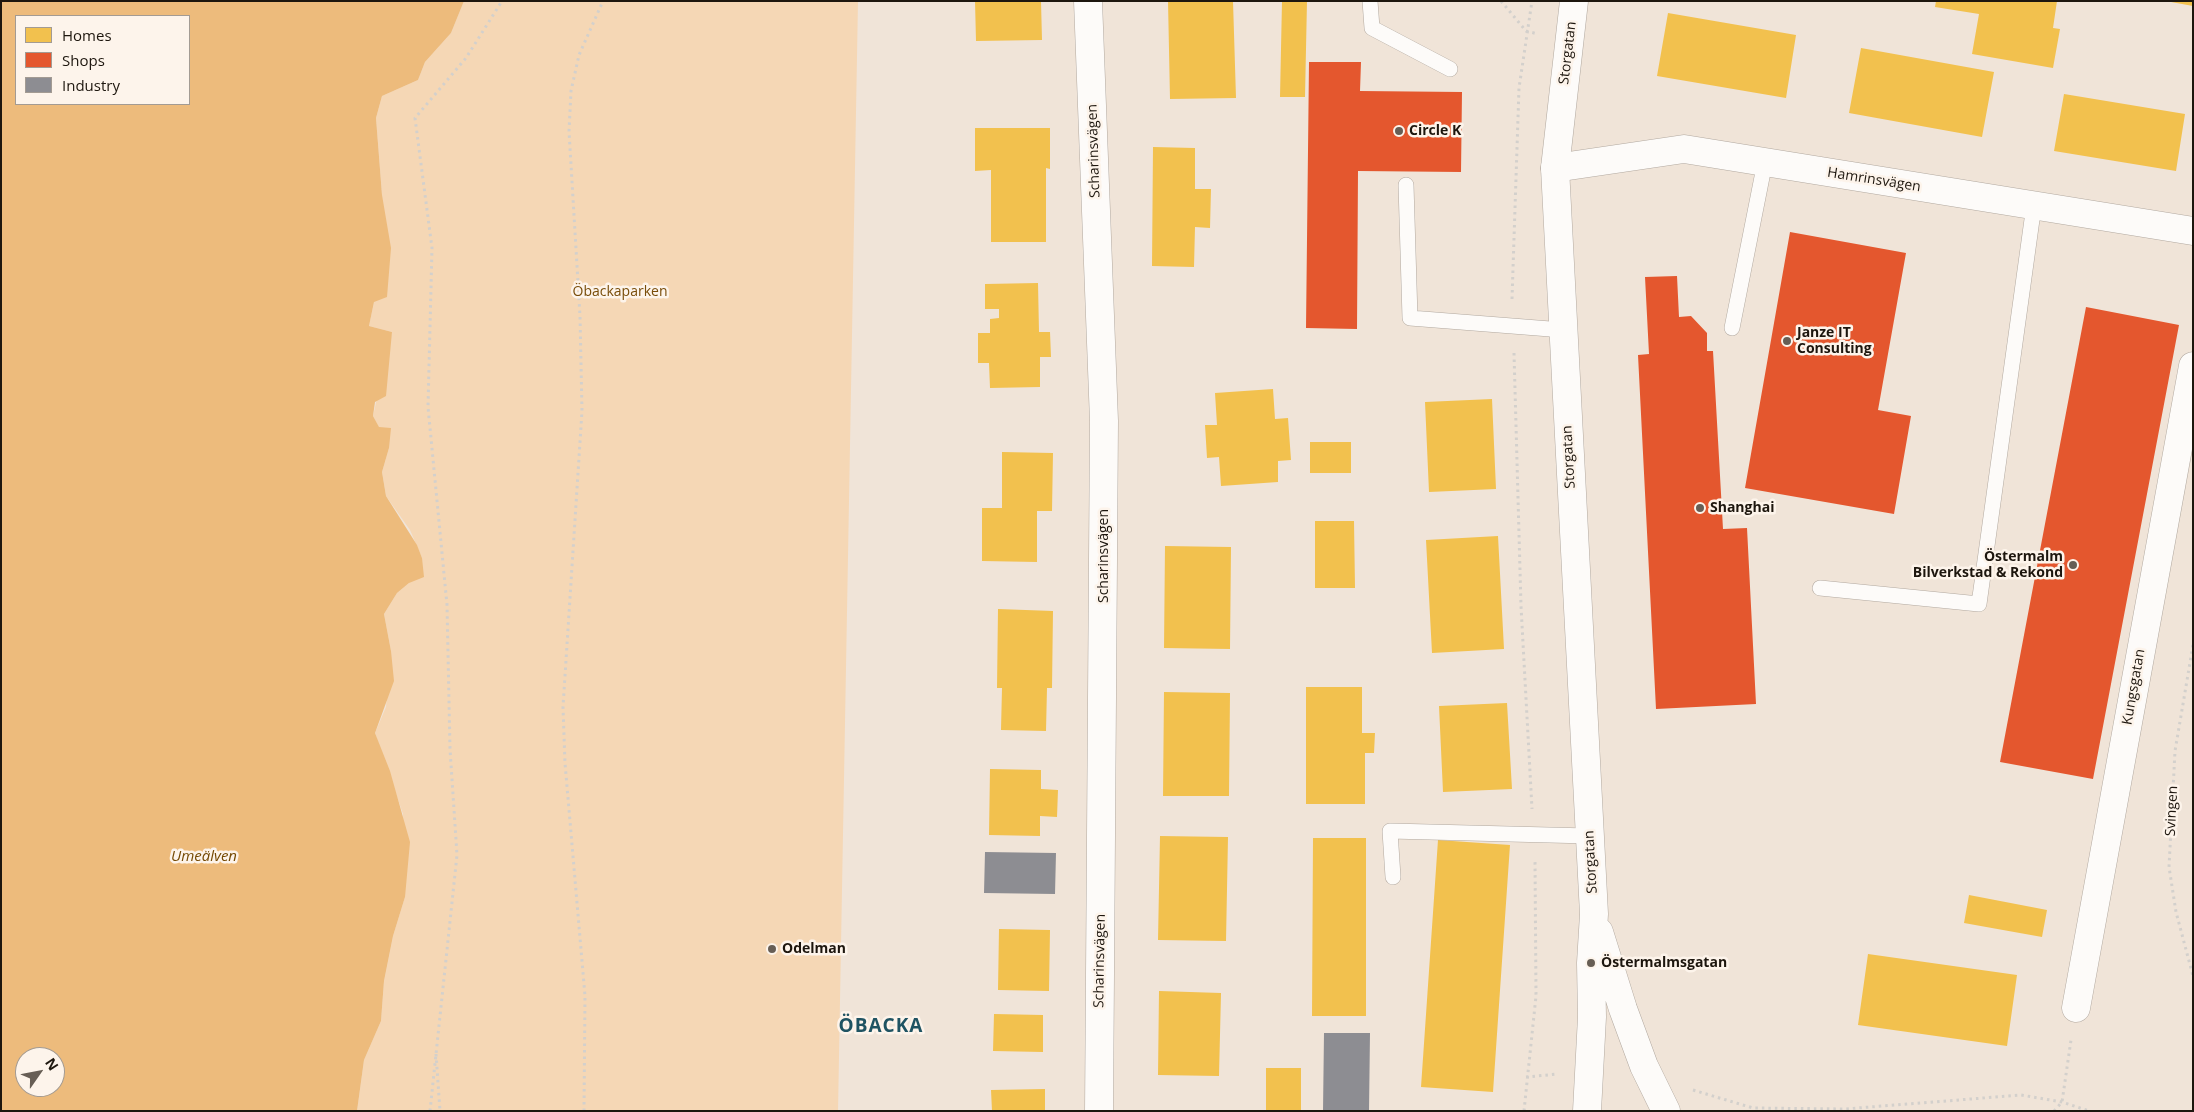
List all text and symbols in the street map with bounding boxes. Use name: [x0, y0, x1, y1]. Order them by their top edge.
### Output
legend: [15, 15, 190, 105]
street label: Storgatan: [1556, 20, 1580, 86]
text: Homes: [62, 25, 112, 45]
text: Shops: [62, 50, 105, 70]
text: Industry: [62, 75, 120, 95]
street label: Scharinsvägen: [1084, 104, 1104, 198]
place label: Circle K: [1409, 123, 1461, 139]
marker: Circle K: [1393, 125, 1405, 137]
street label: Hamrinsvägen: [1826, 164, 1922, 196]
park label: Öbackaparken: [573, 284, 667, 300]
place label: Janze IT Consulting: [1797, 325, 1872, 358]
marker: Janze IT Consulting: [1781, 335, 1793, 347]
street label: Storgatan: [1559, 425, 1579, 489]
place label: Shanghai: [1710, 500, 1774, 516]
marker: Shanghai: [1694, 502, 1706, 514]
street label: Scharinsvägen: [1096, 509, 1112, 603]
place label: Östermalm Bilverkstad & Rekond: [1913, 549, 2063, 582]
marker: Östermalm Bilverkstad & Rekond: [2067, 559, 2079, 571]
street label: Kungsgatan: [2119, 648, 2149, 726]
street label: Svingen: [2162, 785, 2182, 837]
street label: Storgatan: [1581, 830, 1601, 894]
water label: Umeälven: [171, 848, 237, 866]
street label: Scharinsvägen: [1091, 914, 1109, 1008]
place label: Odelman: [782, 941, 846, 957]
marker: Odelman: [766, 943, 778, 955]
place label: Östermalmsgatan: [1601, 955, 1727, 971]
marker: Östermalmsgatan: [1585, 957, 1597, 969]
district label: ÖBACKA: [838, 1016, 924, 1038]
north arrow: [15, 1047, 65, 1097]
text: N: [41, 1054, 63, 1074]

